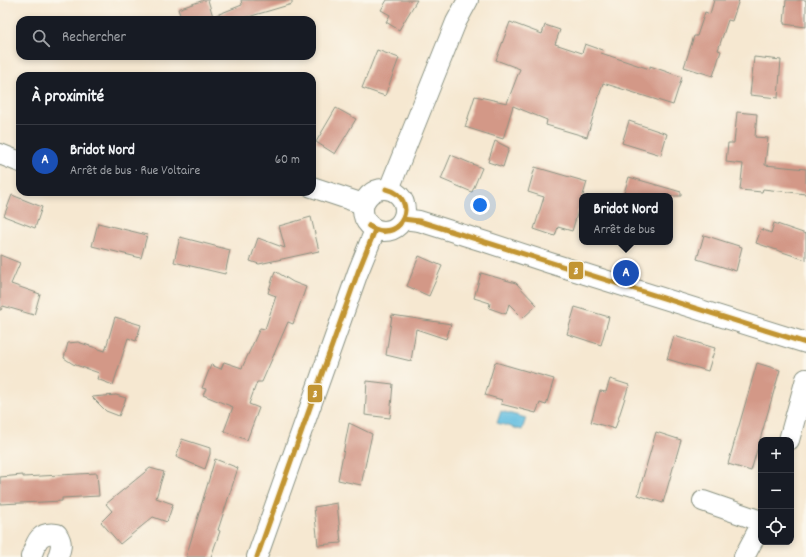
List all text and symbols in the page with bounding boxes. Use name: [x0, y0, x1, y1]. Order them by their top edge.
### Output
search box: [16, 16, 316, 60]
icon: search: [30, 27, 52, 49]
text: Rechercher: [62, 27, 126, 49]
text: À proximité: [32, 86, 104, 110]
text: Bridot Nord: [70, 140, 135, 162]
text: A: [41, 151, 49, 170]
text: 60 m: [275, 151, 300, 170]
text: Arrêt de bus · Rue Voltaire: [70, 162, 200, 181]
popup: [579, 193, 673, 245]
your location: [470, 195, 490, 215]
text: Bridot Nord: [594, 199, 658, 221]
text: Arrêt de bus: [594, 221, 655, 240]
pin: A: [613, 258, 639, 288]
line badge: 3: [568, 261, 584, 280]
text: 3: [574, 264, 579, 280]
line badge: 3: [307, 384, 323, 403]
text: 3: [313, 387, 318, 403]
map controls: [758, 437, 794, 545]
button: +: [758, 437, 794, 473]
button: −: [758, 473, 794, 509]
button: locate: [758, 509, 794, 545]

